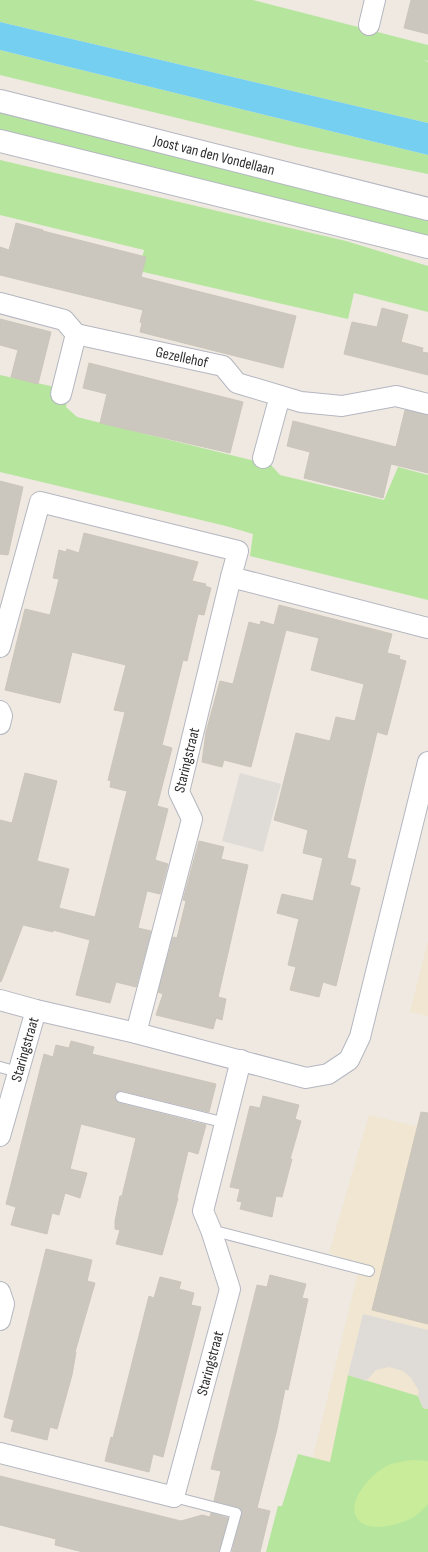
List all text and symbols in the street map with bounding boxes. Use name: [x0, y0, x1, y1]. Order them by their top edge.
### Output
street label: Joost van den Vondellaan: [151, 131, 277, 180]
street label: Gezellehof: [154, 343, 210, 373]
street label: Staringstraat: [170, 725, 204, 795]
street label: Staringstraat: [7, 1015, 44, 1084]
street label: Staringstraat: [193, 1328, 228, 1398]

